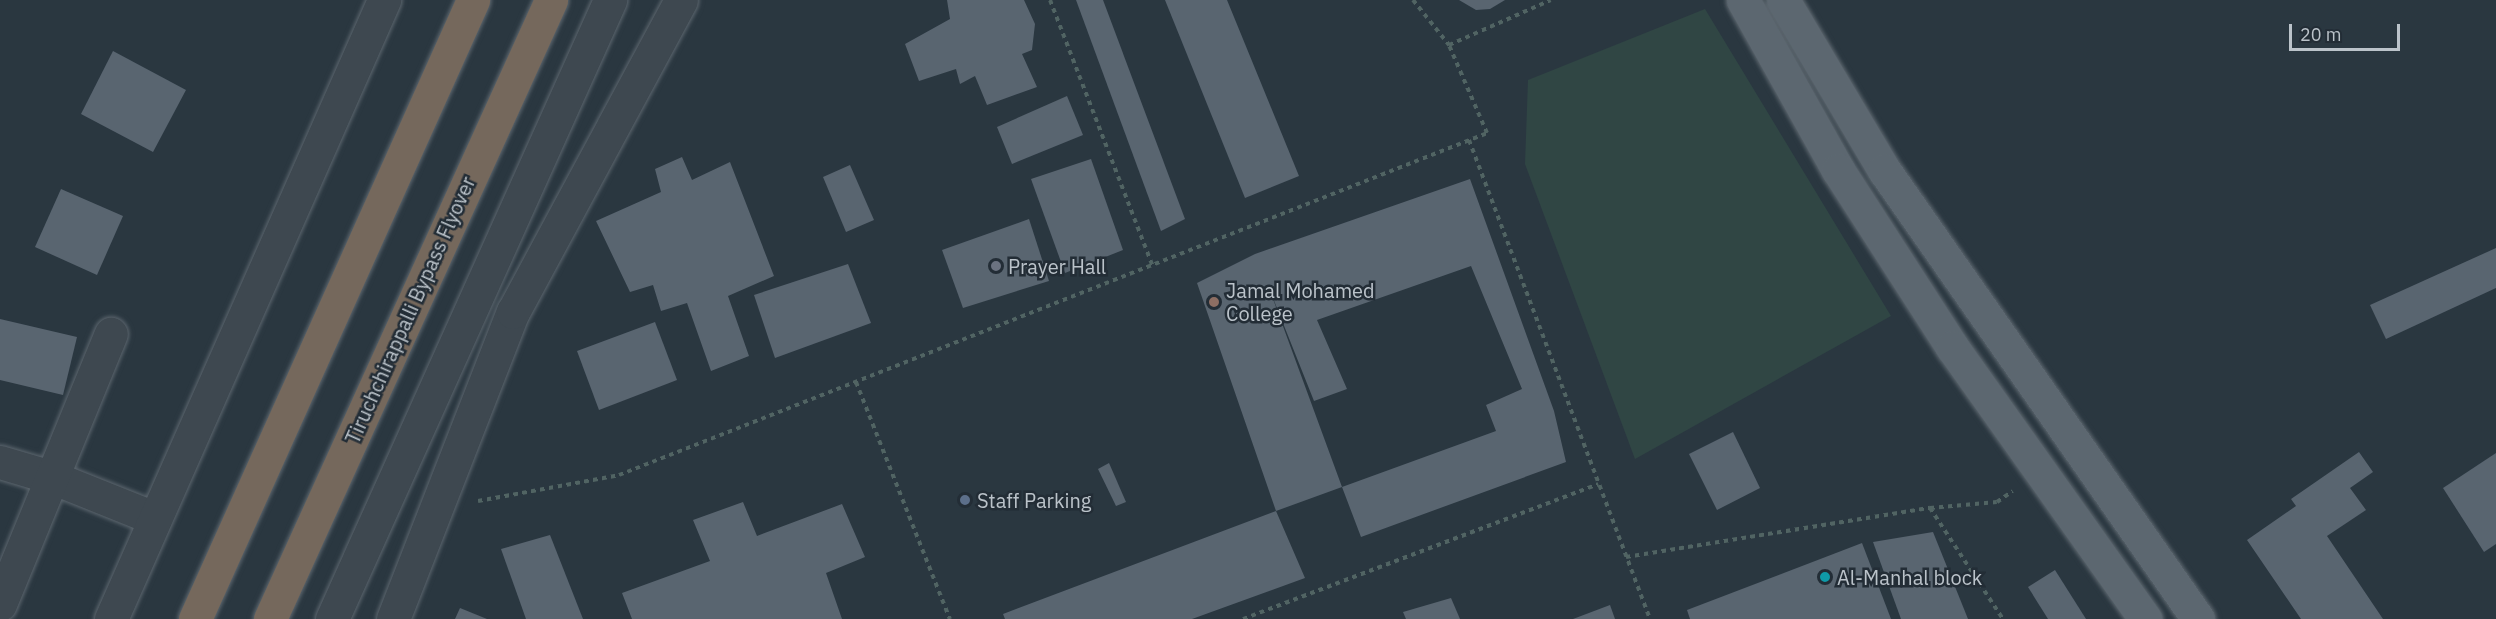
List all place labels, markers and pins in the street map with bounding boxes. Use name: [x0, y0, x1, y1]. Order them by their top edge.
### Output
place label: Prayer Hall: [1008, 254, 1106, 278]
marker: Prayer Hall: [989, 259, 1003, 273]
place label: Jamal Mohamed College: [1226, 278, 1375, 325]
marker: Jamal Mohamed College: [1207, 295, 1221, 309]
place label: Staff Parking: [977, 488, 1091, 512]
marker: Staff Parking: [958, 493, 972, 507]
place label: Al-Manhal block: [1837, 565, 1982, 589]
marker: Al-Manhal block: [1818, 570, 1832, 584]

